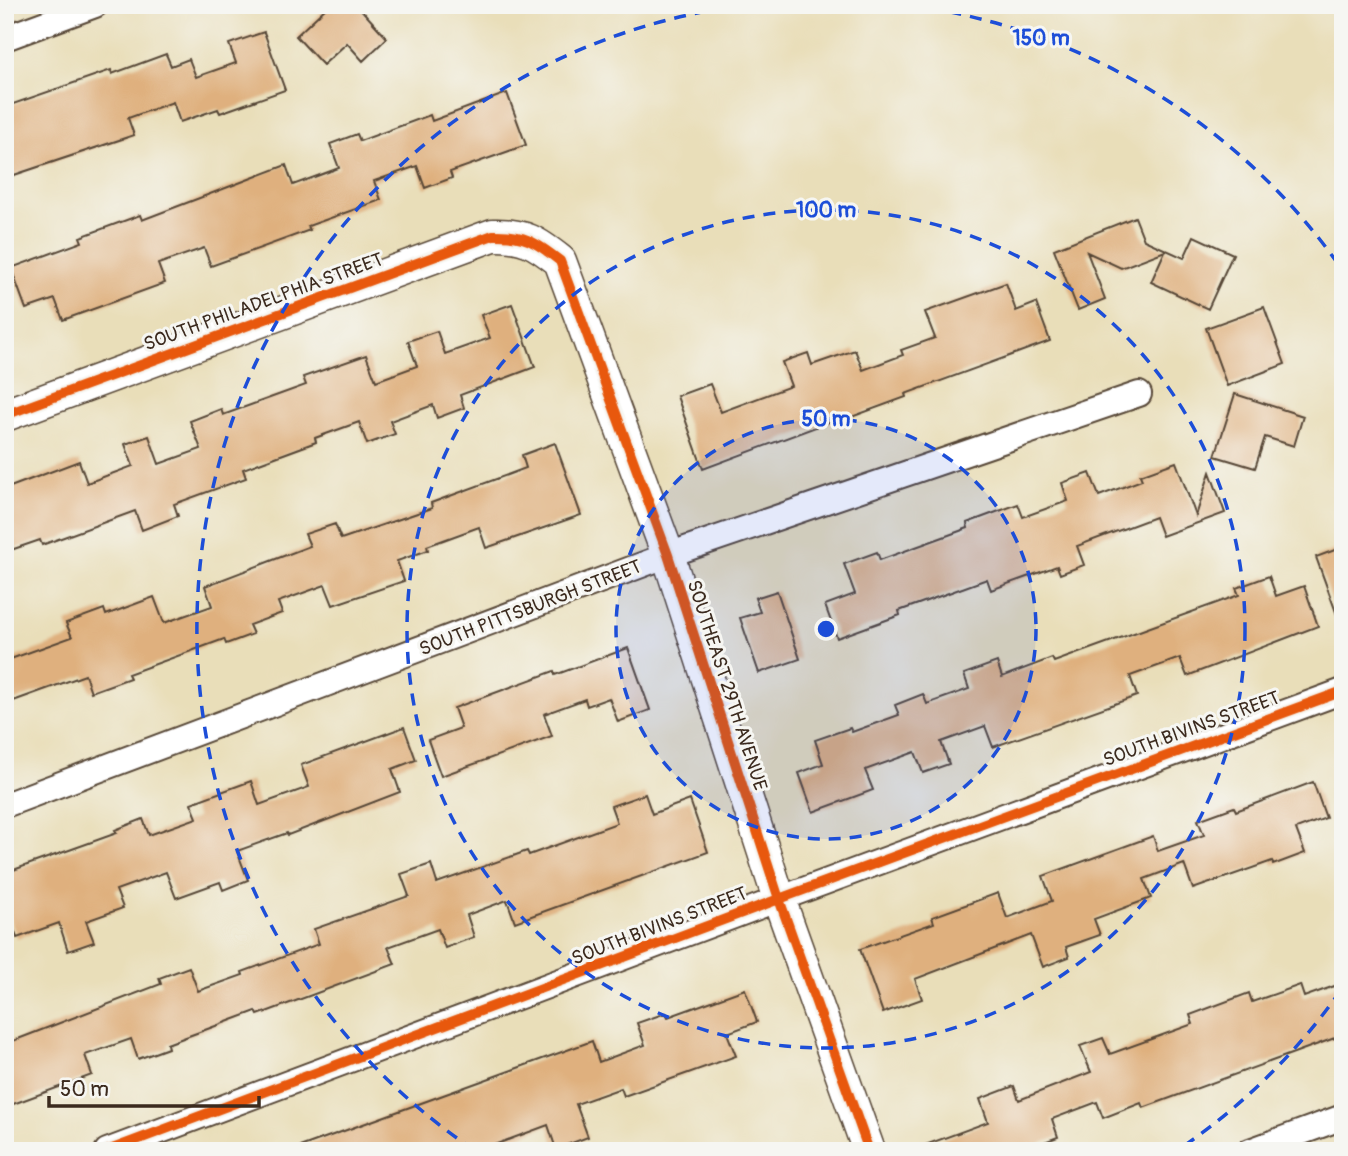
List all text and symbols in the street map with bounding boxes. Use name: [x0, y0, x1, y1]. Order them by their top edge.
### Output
text: 150 m: [1012, 25, 1070, 52]
text: 100 m: [796, 197, 856, 224]
street label: SOUTH PHILADELPHIA STREET: [140, 247, 386, 357]
text: 50 m: [802, 406, 851, 433]
street label: SOUTH PITTSBURGH STREET: [416, 554, 645, 661]
street label: SOUTHEAST 29TH AVENUE: [682, 577, 773, 794]
centre of rings: [814, 617, 838, 641]
street label: SOUTH BIVINS STREET: [1100, 686, 1283, 772]
street label: SOUTH BIVINS STREET: [568, 881, 751, 971]
scale bar: [49, 1065, 259, 1109]
text: 50 m: [60, 1076, 109, 1103]

